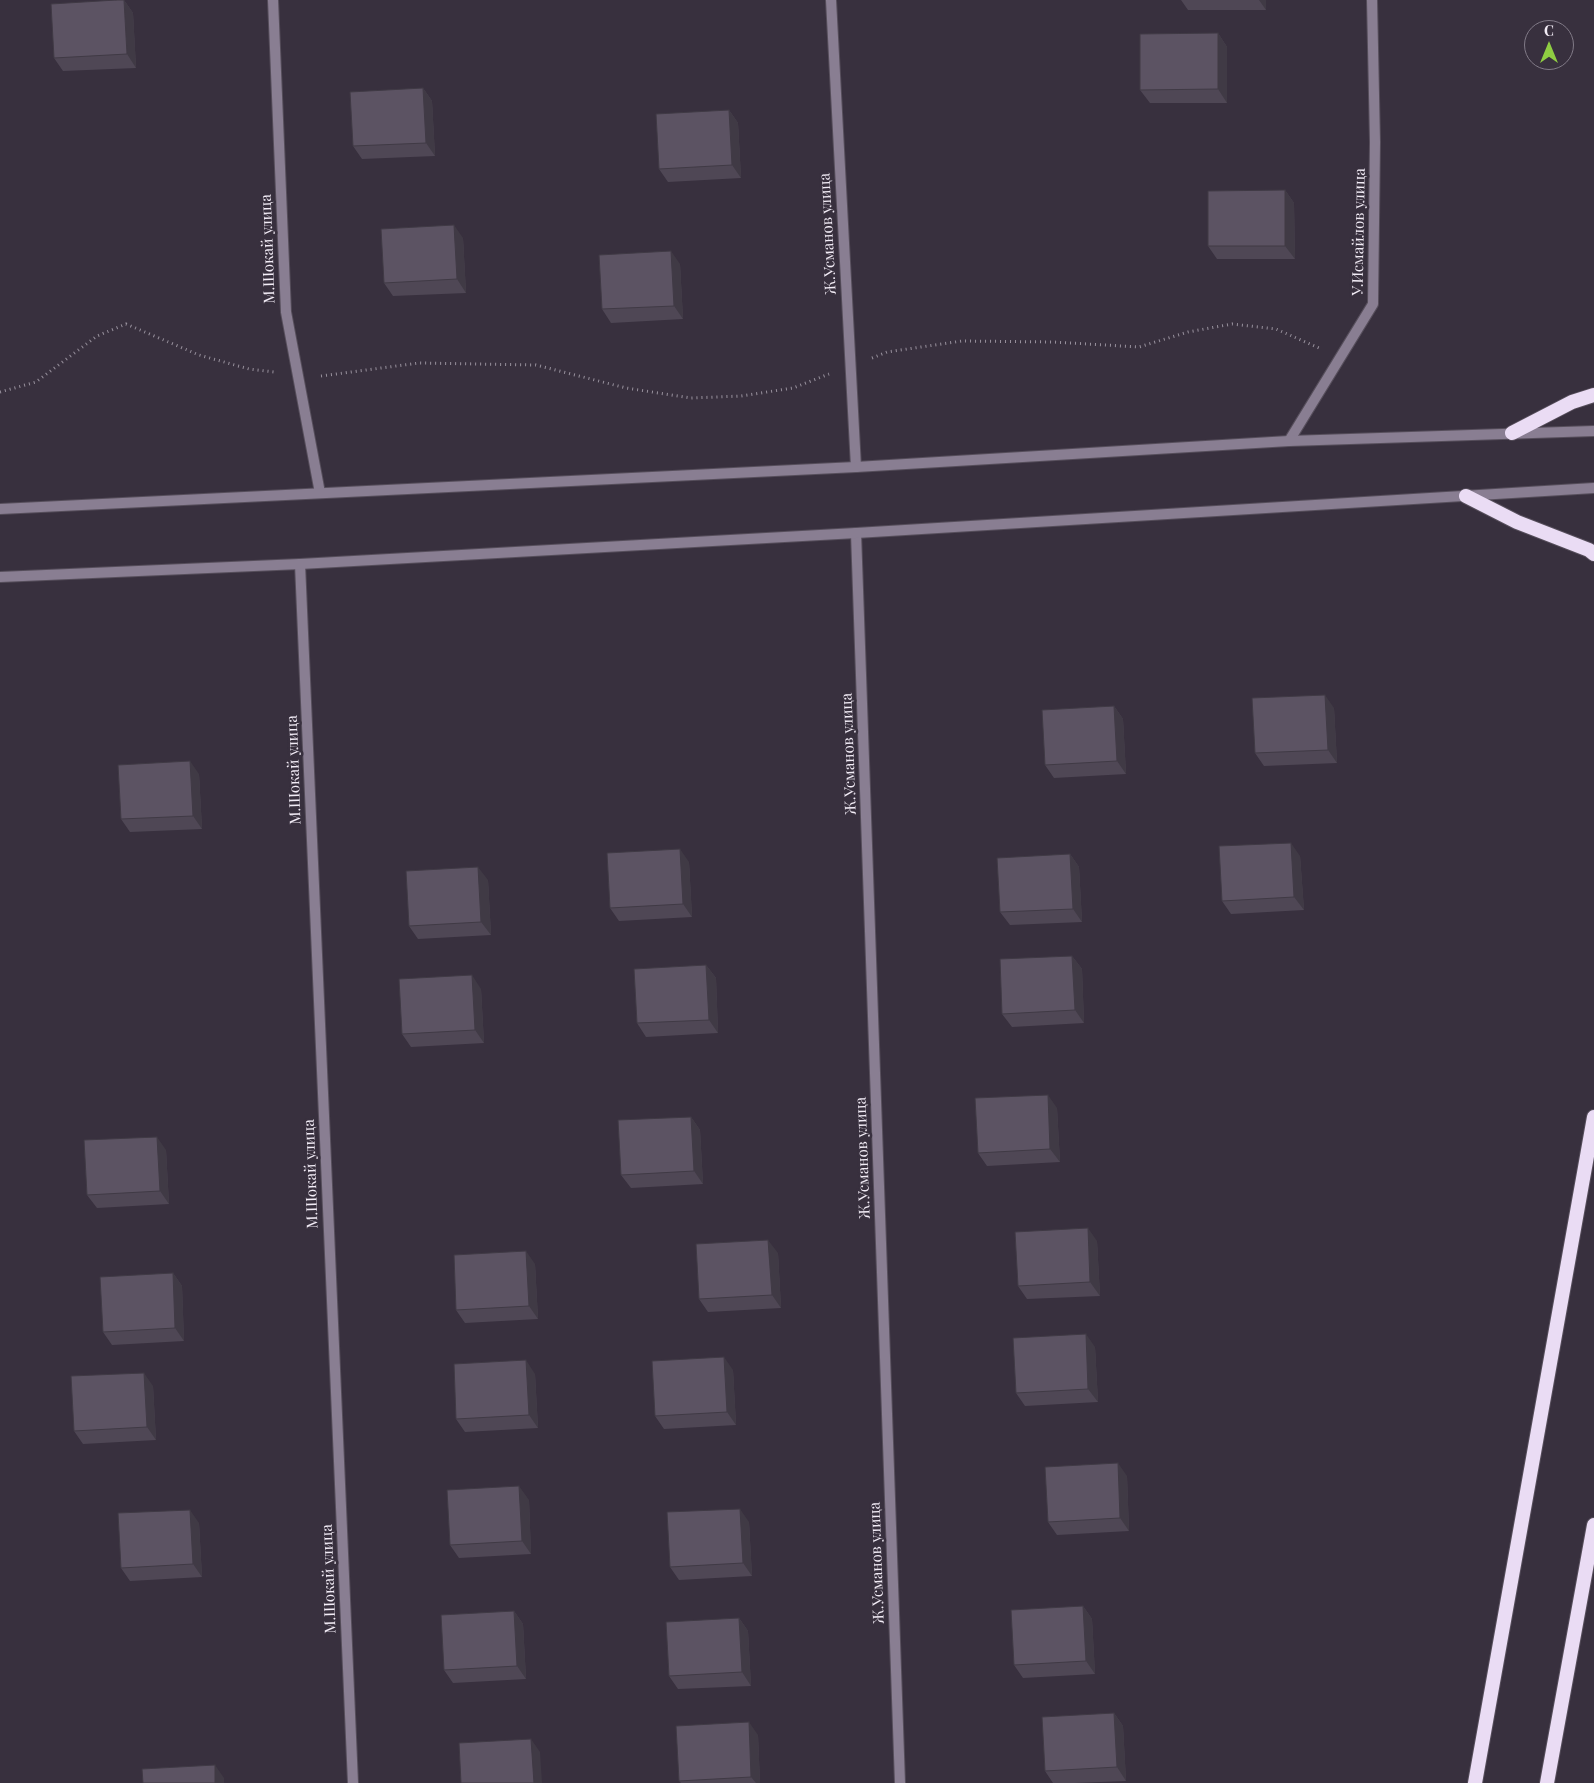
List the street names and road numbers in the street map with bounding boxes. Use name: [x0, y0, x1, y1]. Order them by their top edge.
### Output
street label: У.Исмайлов улица: [1349, 168, 1369, 296]
street label: Ж.Усманов улица: [816, 172, 840, 296]
street label: М.Шокай улица: [257, 194, 279, 304]
street label: Ж.Усманов улица: [838, 693, 860, 815]
street label: М.Шокай улица: [283, 715, 305, 825]
street label: Ж.Усманов улица: [852, 1097, 874, 1219]
street label: М.Шокай улица: [300, 1119, 322, 1229]
street label: Ж.Усманов улица: [866, 1502, 888, 1624]
street label: М.Шокай улица: [318, 1524, 340, 1634]

